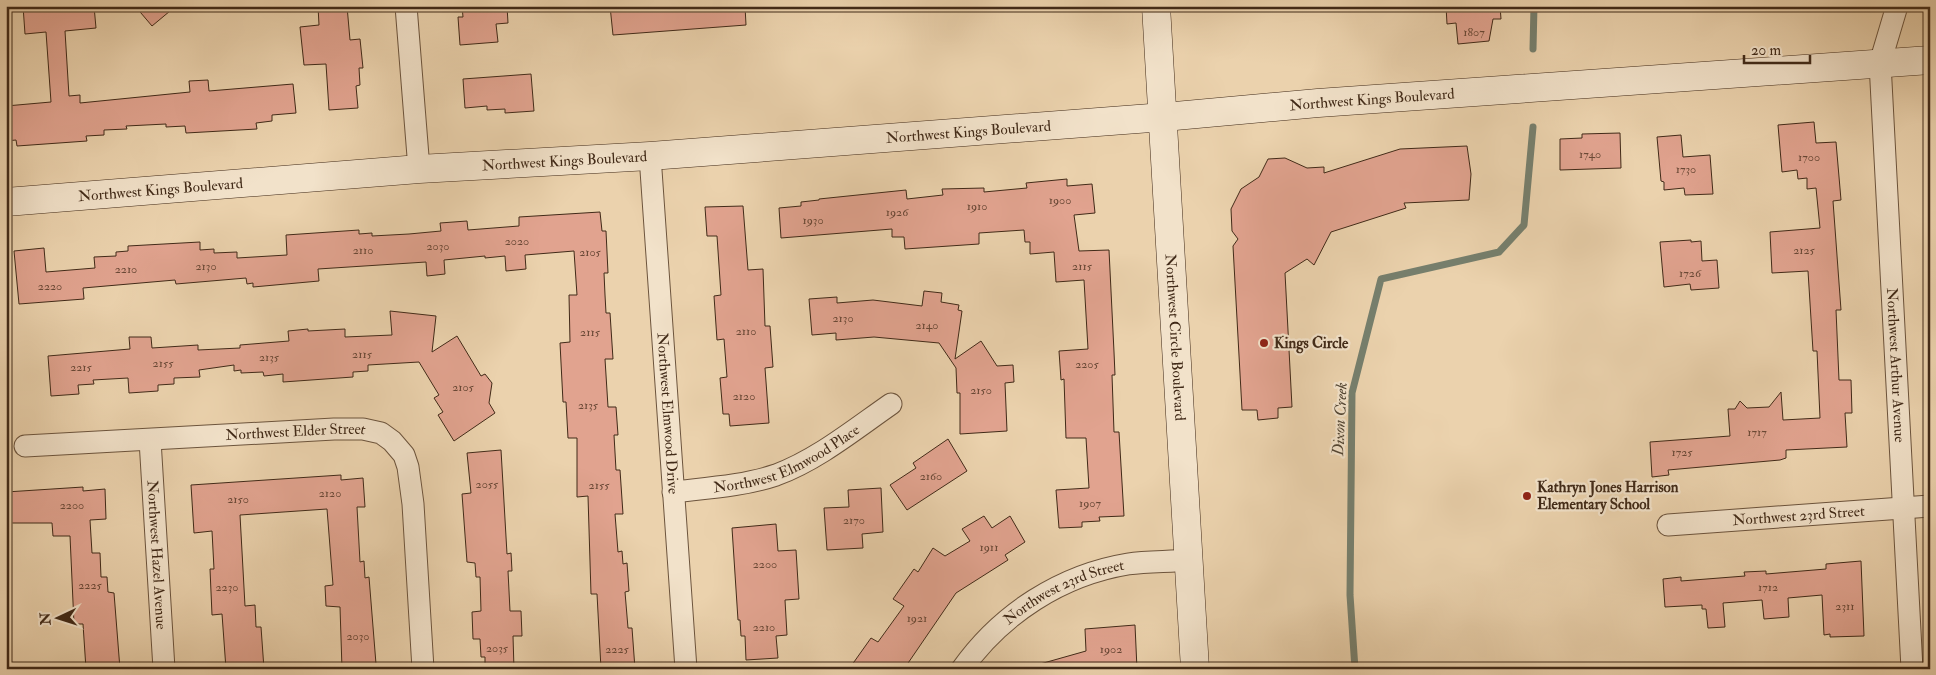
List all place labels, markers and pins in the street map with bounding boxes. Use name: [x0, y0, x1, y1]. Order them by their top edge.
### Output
place label: Kings Circle: [1274, 334, 1349, 354]
marker: Kings Circle: [1258, 337, 1270, 349]
place label: Kathryn Jones Harrison Elementary School: [1537, 478, 1679, 515]
marker: Kathryn Jones Harrison Elementary School: [1521, 490, 1533, 502]

